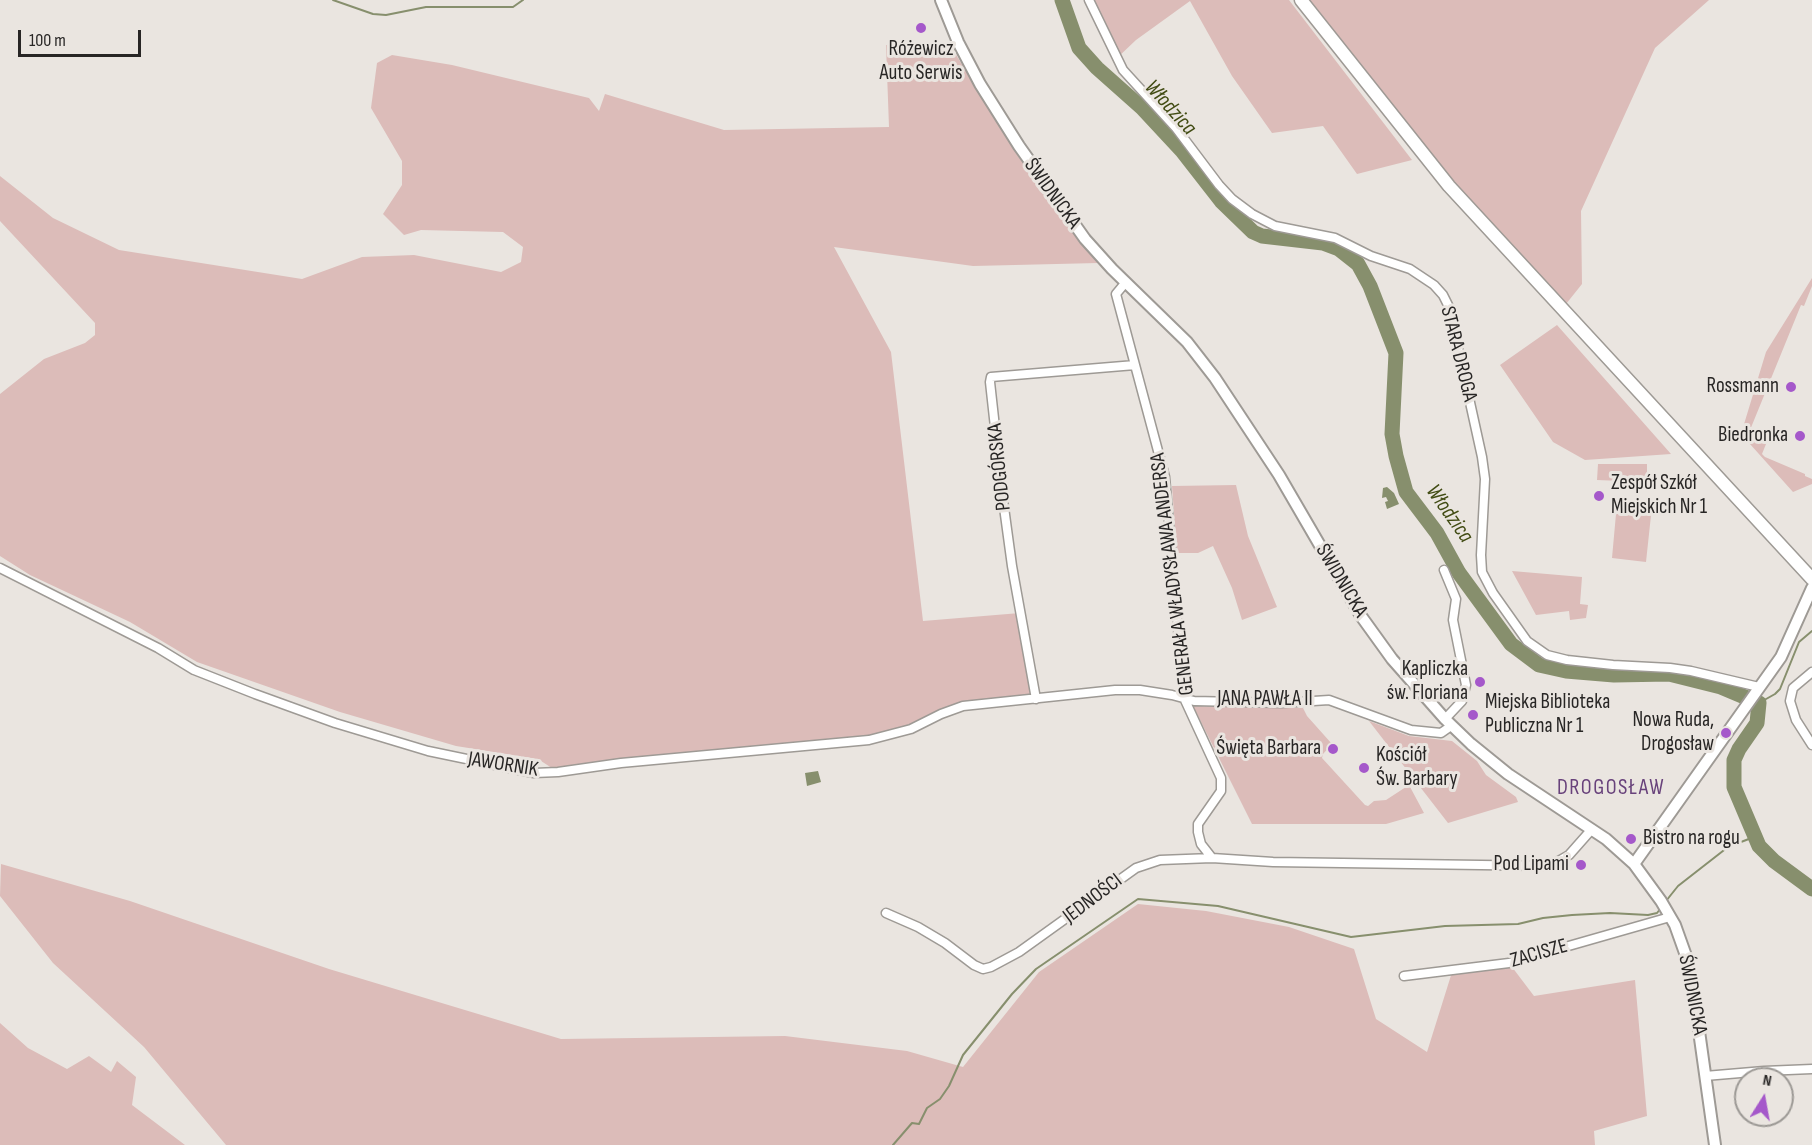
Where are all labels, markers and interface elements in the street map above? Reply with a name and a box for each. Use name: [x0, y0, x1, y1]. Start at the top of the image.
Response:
scale bar: [21, 18, 144, 56]
marker: Różewicz Auto Serwis: [914, 21, 928, 35]
text: 100 m: [29, 30, 66, 51]
place label: Różewicz Auto Serwis: [879, 37, 963, 87]
water label: Włodzica: [1138, 75, 1202, 141]
street label: ŚWIDNICKA: [1018, 154, 1086, 234]
street label: STARA DROGA: [1434, 304, 1482, 404]
place label: Rossmann: [1706, 374, 1779, 400]
marker: Rossmann: [1784, 380, 1798, 394]
street label: PODGÓRSKA: [983, 422, 1017, 512]
place label: Biedronka: [1718, 423, 1788, 449]
marker: Biedronka: [1793, 429, 1807, 443]
street label: GENERAŁA WŁADYSŁAWA ANDERSA: [1146, 451, 1200, 697]
place label: Zespół Szkół Miejskich Nr 1: [1611, 471, 1707, 521]
water label: Włodzica: [1419, 480, 1479, 548]
marker: Zespół Szkół Miejskich Nr 1: [1592, 489, 1606, 503]
street label: ŚWIDNICKA: [1309, 540, 1373, 622]
place label: Kapliczka św. Floriana: [1387, 657, 1468, 707]
marker: Kapliczka św. Floriana: [1473, 675, 1487, 689]
street label: JANA PAWŁA II: [1217, 687, 1313, 713]
place label: Miejska Biblioteka Publiczna Nr 1: [1485, 690, 1610, 740]
marker: Miejska Biblioteka Publiczna Nr 1: [1466, 708, 1480, 722]
place label: Nowa Ruda, Drogosław: [1632, 708, 1714, 758]
marker: Nowa Ruda, Drogosław: [1719, 726, 1733, 740]
place label: Święta Barbara: [1216, 736, 1321, 762]
marker: Święta Barbara: [1326, 742, 1340, 756]
place label: Kościół Św. Barbary: [1376, 743, 1458, 793]
street label: JAWORNIK: [466, 747, 540, 783]
marker: Kościół Św. Barbary: [1357, 761, 1371, 775]
district label: DROGOSŁAW: [1557, 775, 1665, 801]
place label: Bistro na rogu: [1643, 826, 1740, 852]
marker: Bistro na rogu: [1624, 832, 1638, 846]
place label: Pod Lipami: [1494, 852, 1569, 878]
marker: Pod Lipami: [1574, 858, 1588, 872]
street label: JEDNOŚCI: [1058, 869, 1128, 929]
street label: ZACISZE: [1507, 934, 1571, 974]
street label: ŚWIDNICKA: [1672, 953, 1712, 1037]
north arrow: [1734, 1067, 1794, 1127]
text: N: [1761, 1071, 1773, 1091]

